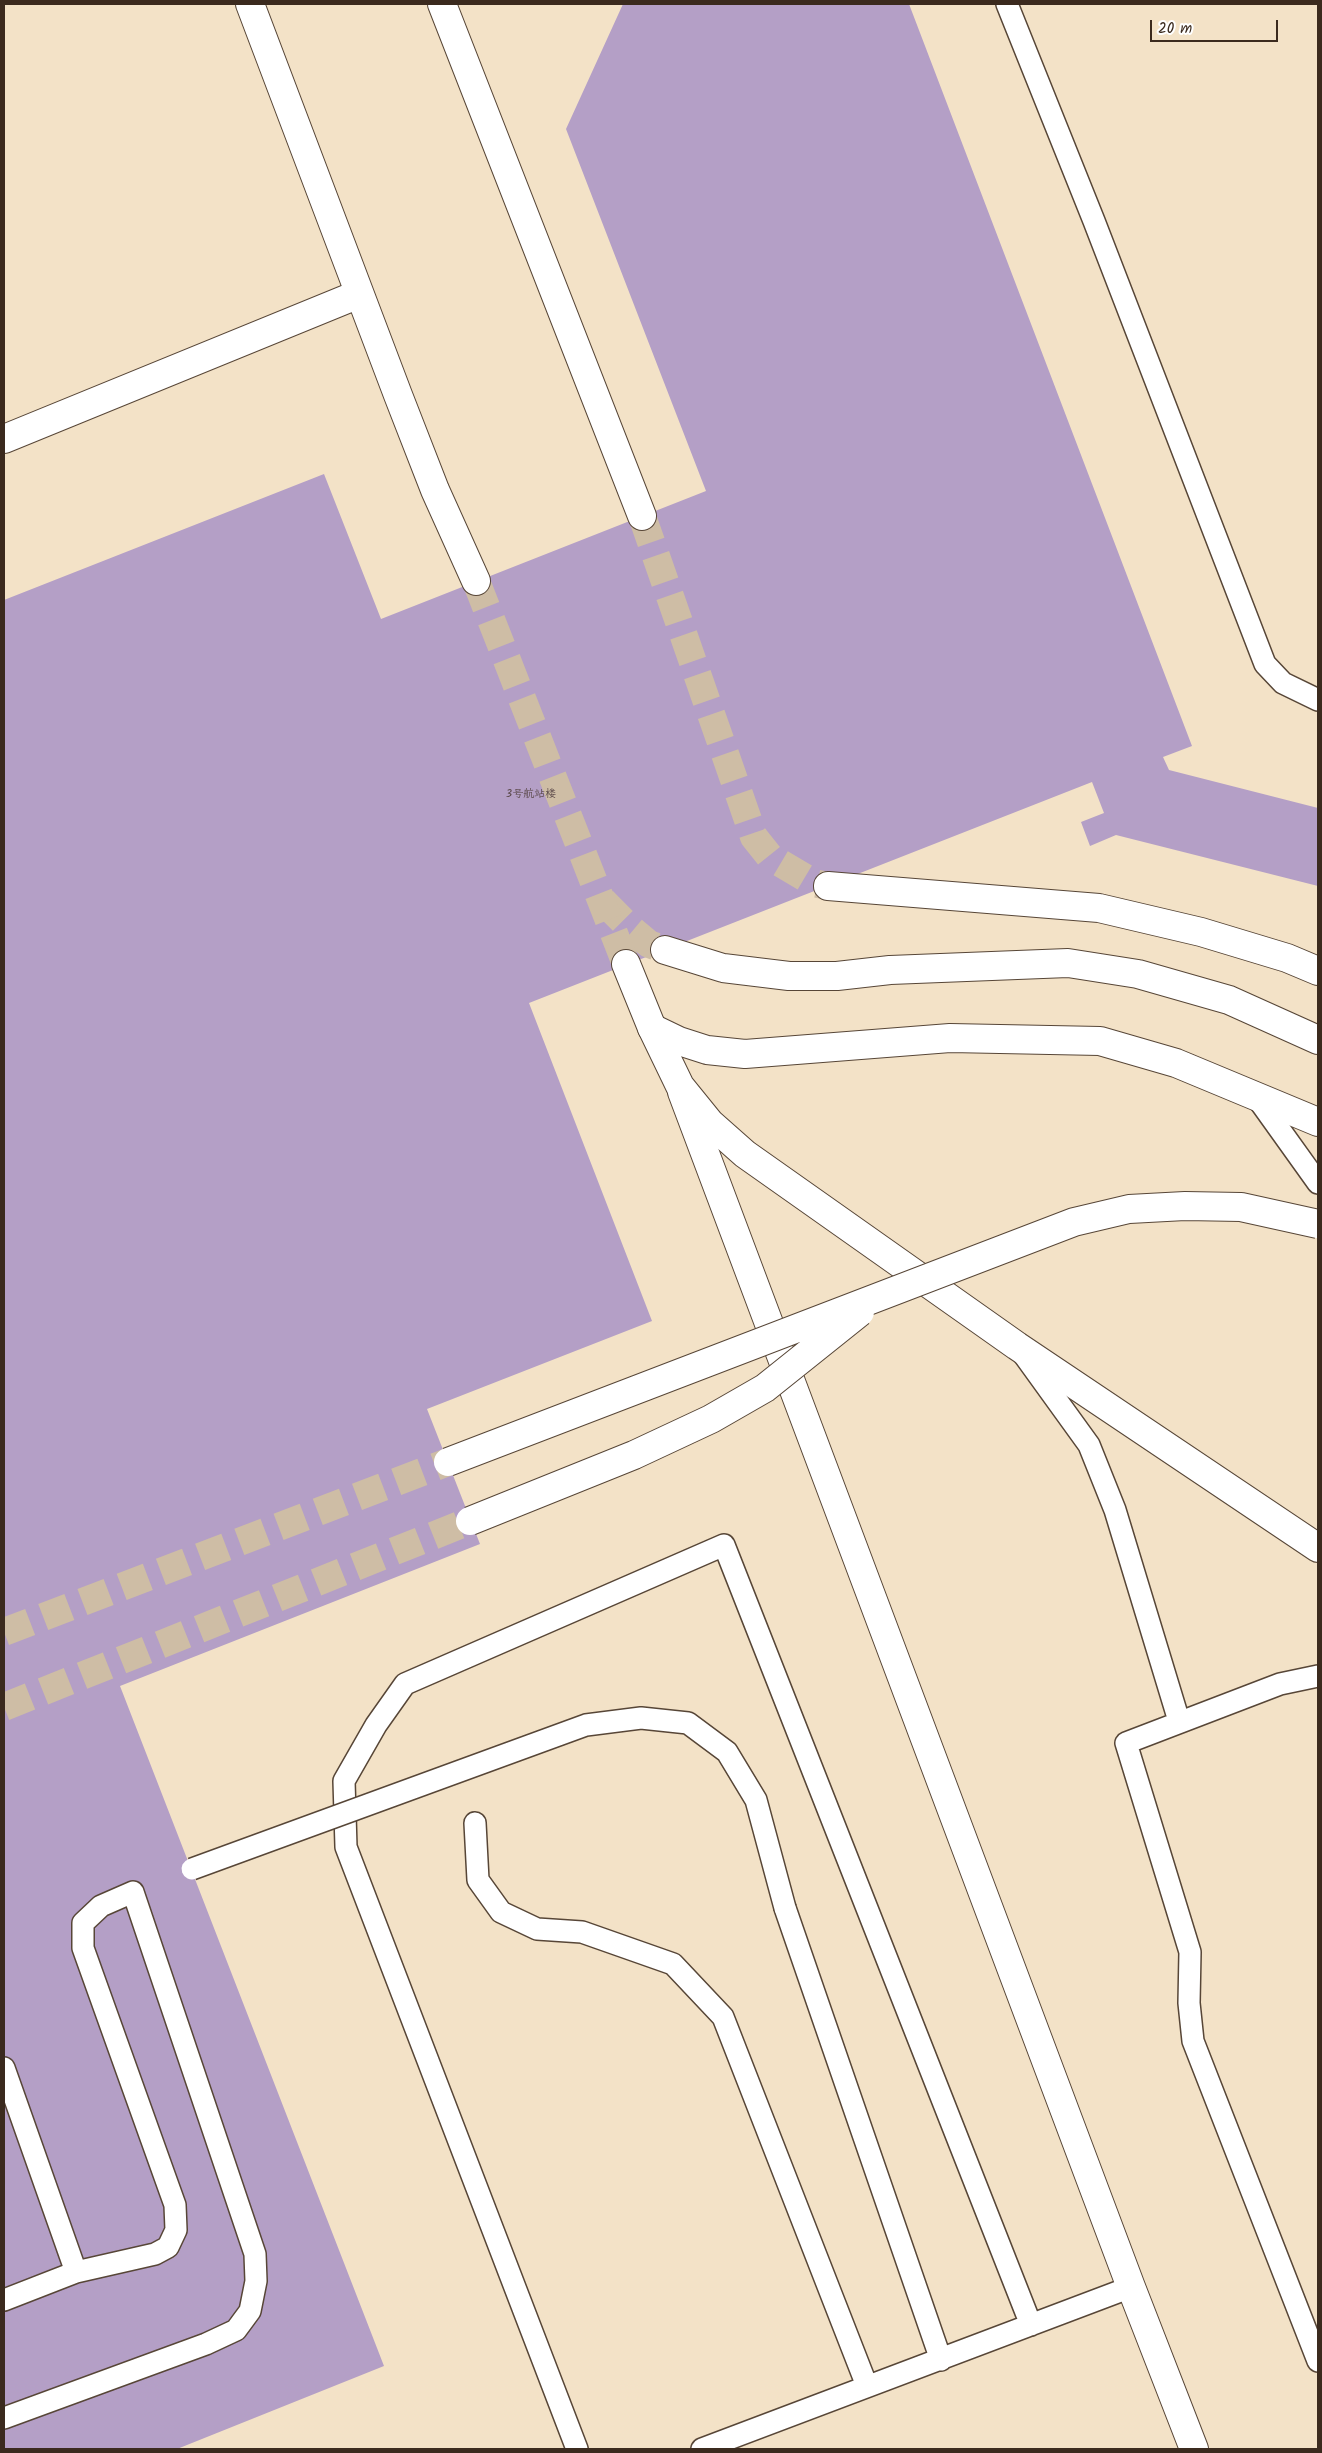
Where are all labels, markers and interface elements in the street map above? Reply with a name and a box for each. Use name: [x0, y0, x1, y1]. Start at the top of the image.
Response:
scale bar: [1152, 10, 1280, 42]
text: 20 m: [1158, 17, 1192, 41]
house number: 3号航站楼: [506, 788, 556, 802]

